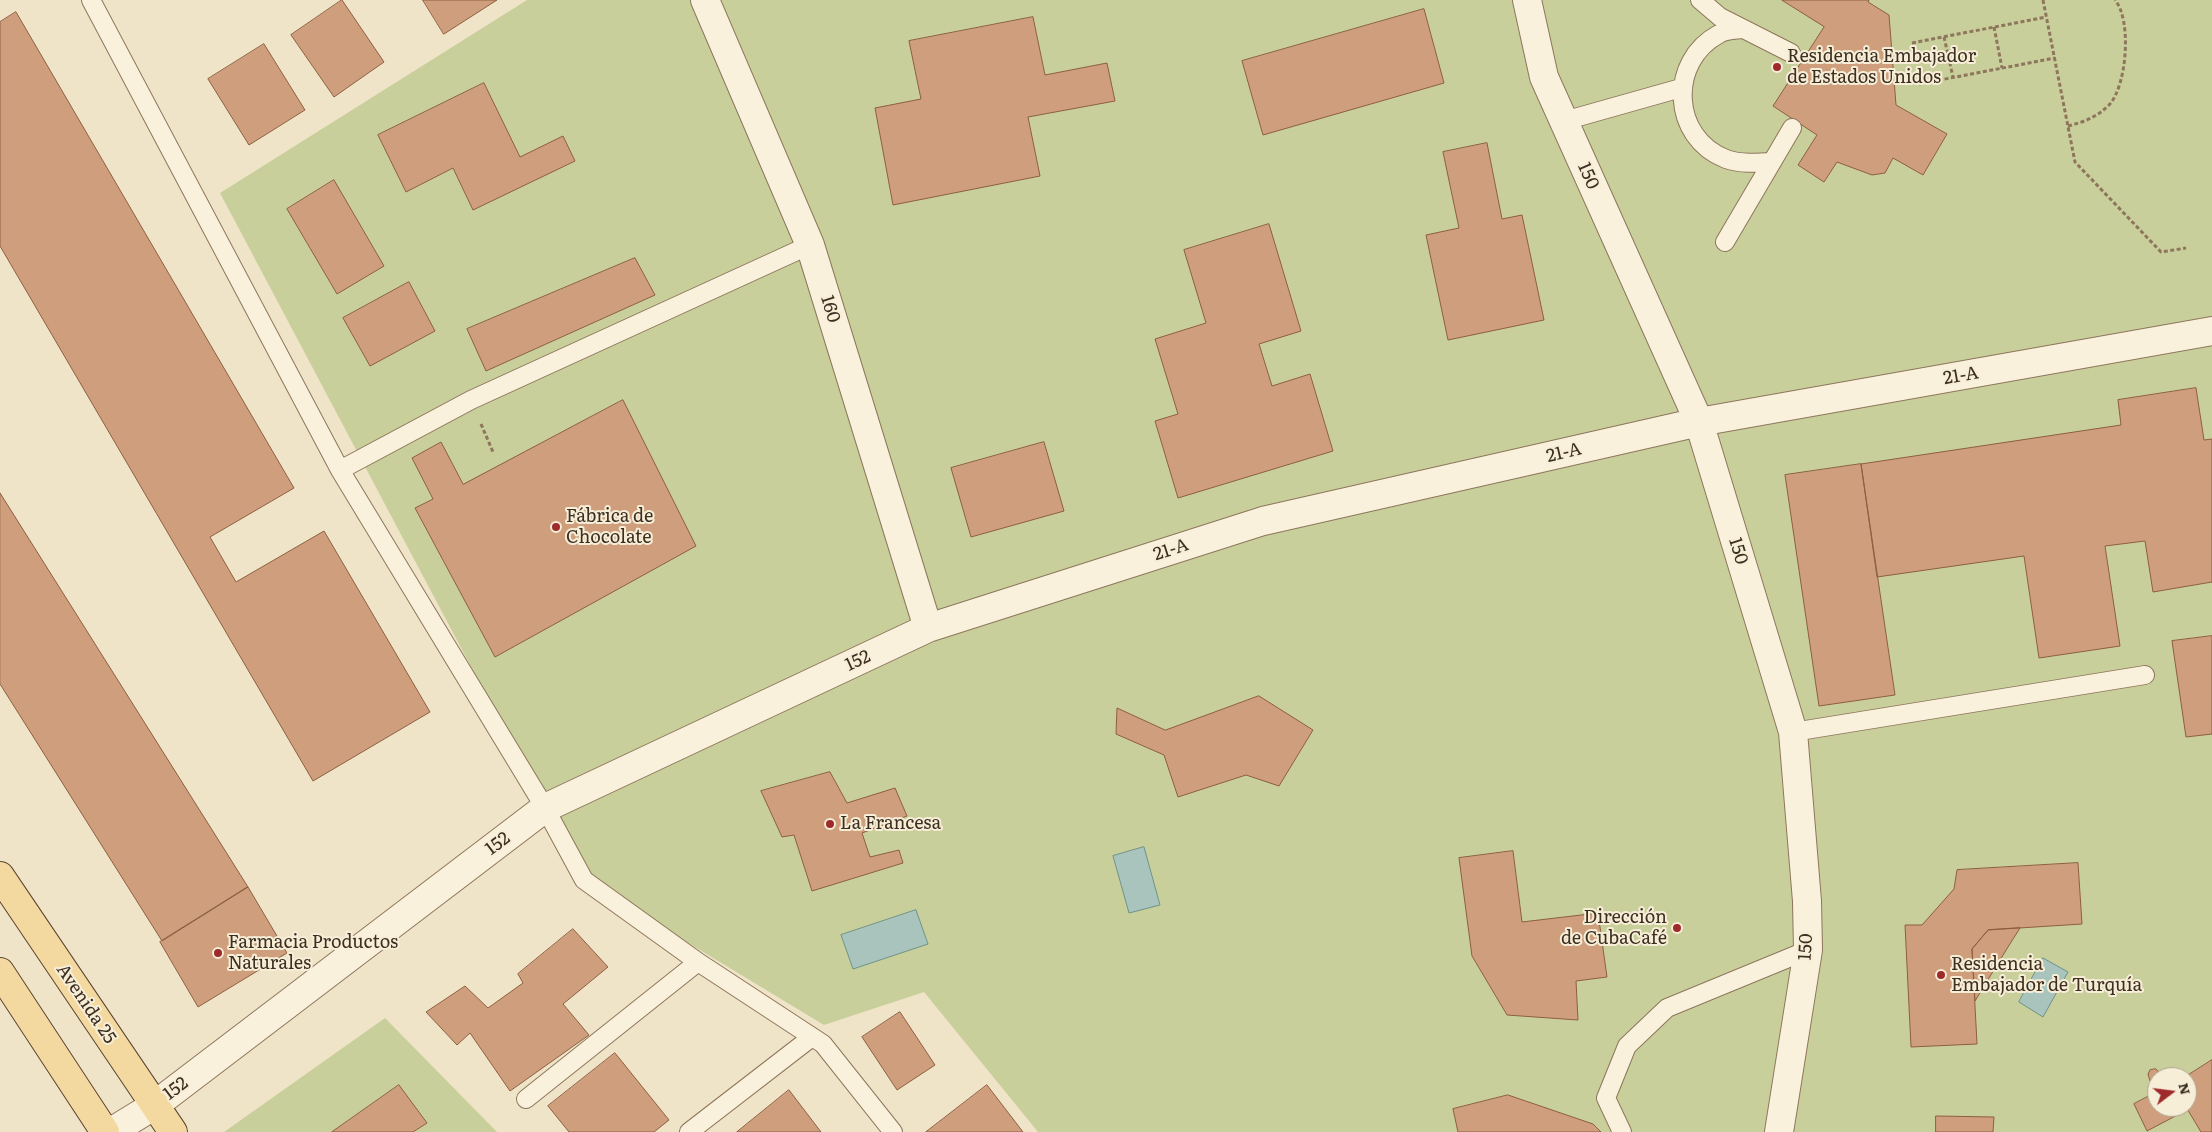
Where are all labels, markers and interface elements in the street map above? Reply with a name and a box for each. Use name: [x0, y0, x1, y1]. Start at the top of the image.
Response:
place label: Residencia Embajador de Estados Unidos: [1787, 46, 1976, 88]
marker: Residencia Embajador de Estados Unidos: [1771, 61, 1783, 73]
street label: 150: [1573, 159, 1603, 193]
street label: 160: [816, 293, 844, 325]
street label: 21-A: [1942, 362, 1980, 390]
street label: 21-A: [1544, 438, 1584, 468]
place label: Fábrica de Chocolate: [566, 506, 653, 548]
marker: Fábrica de Chocolate: [550, 521, 562, 533]
street label: 21-A: [1151, 534, 1191, 566]
street label: 150: [1724, 535, 1752, 567]
street label: 152: [842, 646, 874, 676]
place label: La Francesa: [840, 813, 941, 835]
marker: La Francesa: [824, 818, 836, 830]
street label: 152: [481, 828, 515, 860]
place label: Dirección de CubaCafé: [1561, 907, 1667, 950]
marker: Dirección de CubaCafé: [1671, 922, 1683, 934]
place label: Farmacia Productos Naturales: [228, 932, 398, 974]
street label: 150: [1795, 933, 1817, 961]
marker: Farmacia Productos Naturales: [212, 947, 224, 959]
place label: Residencia Embajador de Turquía: [1951, 954, 2142, 996]
street label: Avenida 25: [51, 960, 121, 1048]
marker: Residencia Embajador de Turquía: [1935, 969, 1947, 981]
north arrow: [2147, 1067, 2197, 1117]
street label: 152: [159, 1073, 193, 1105]
text: N: [2174, 1080, 2197, 1097]

